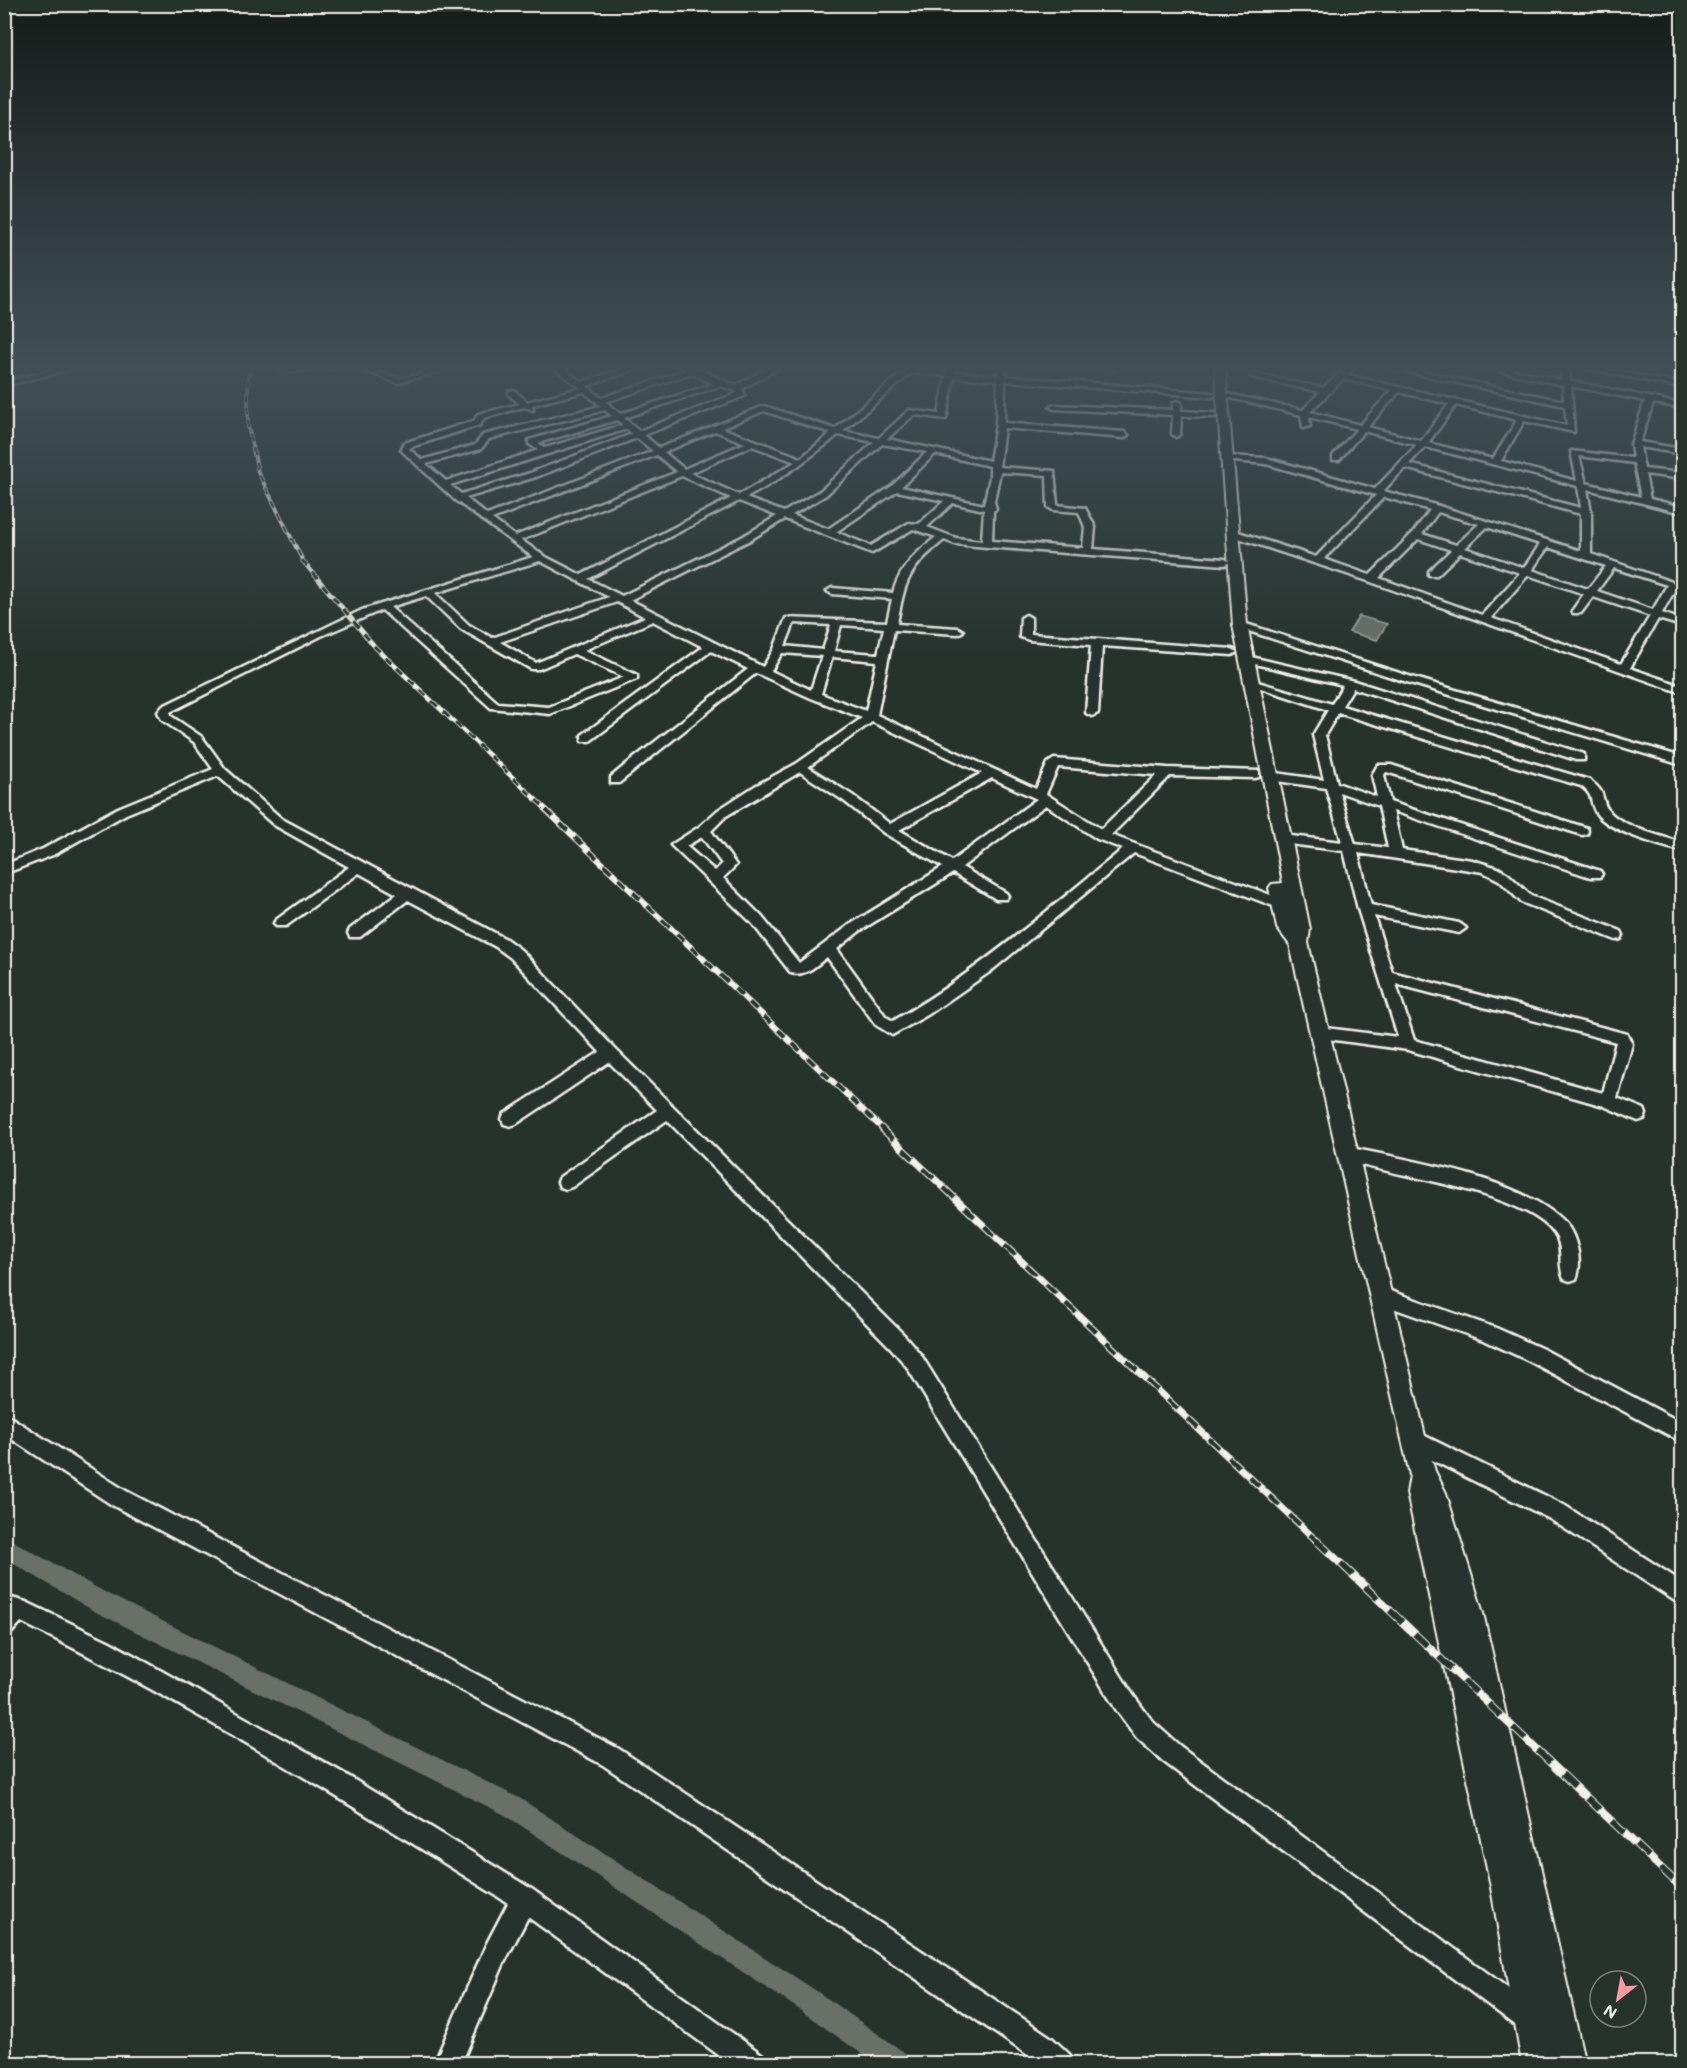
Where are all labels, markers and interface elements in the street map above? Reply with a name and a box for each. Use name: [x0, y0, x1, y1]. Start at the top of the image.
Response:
north arrow: [1588, 1969, 1648, 2029]
text: N: [1599, 2000, 1621, 2024]

